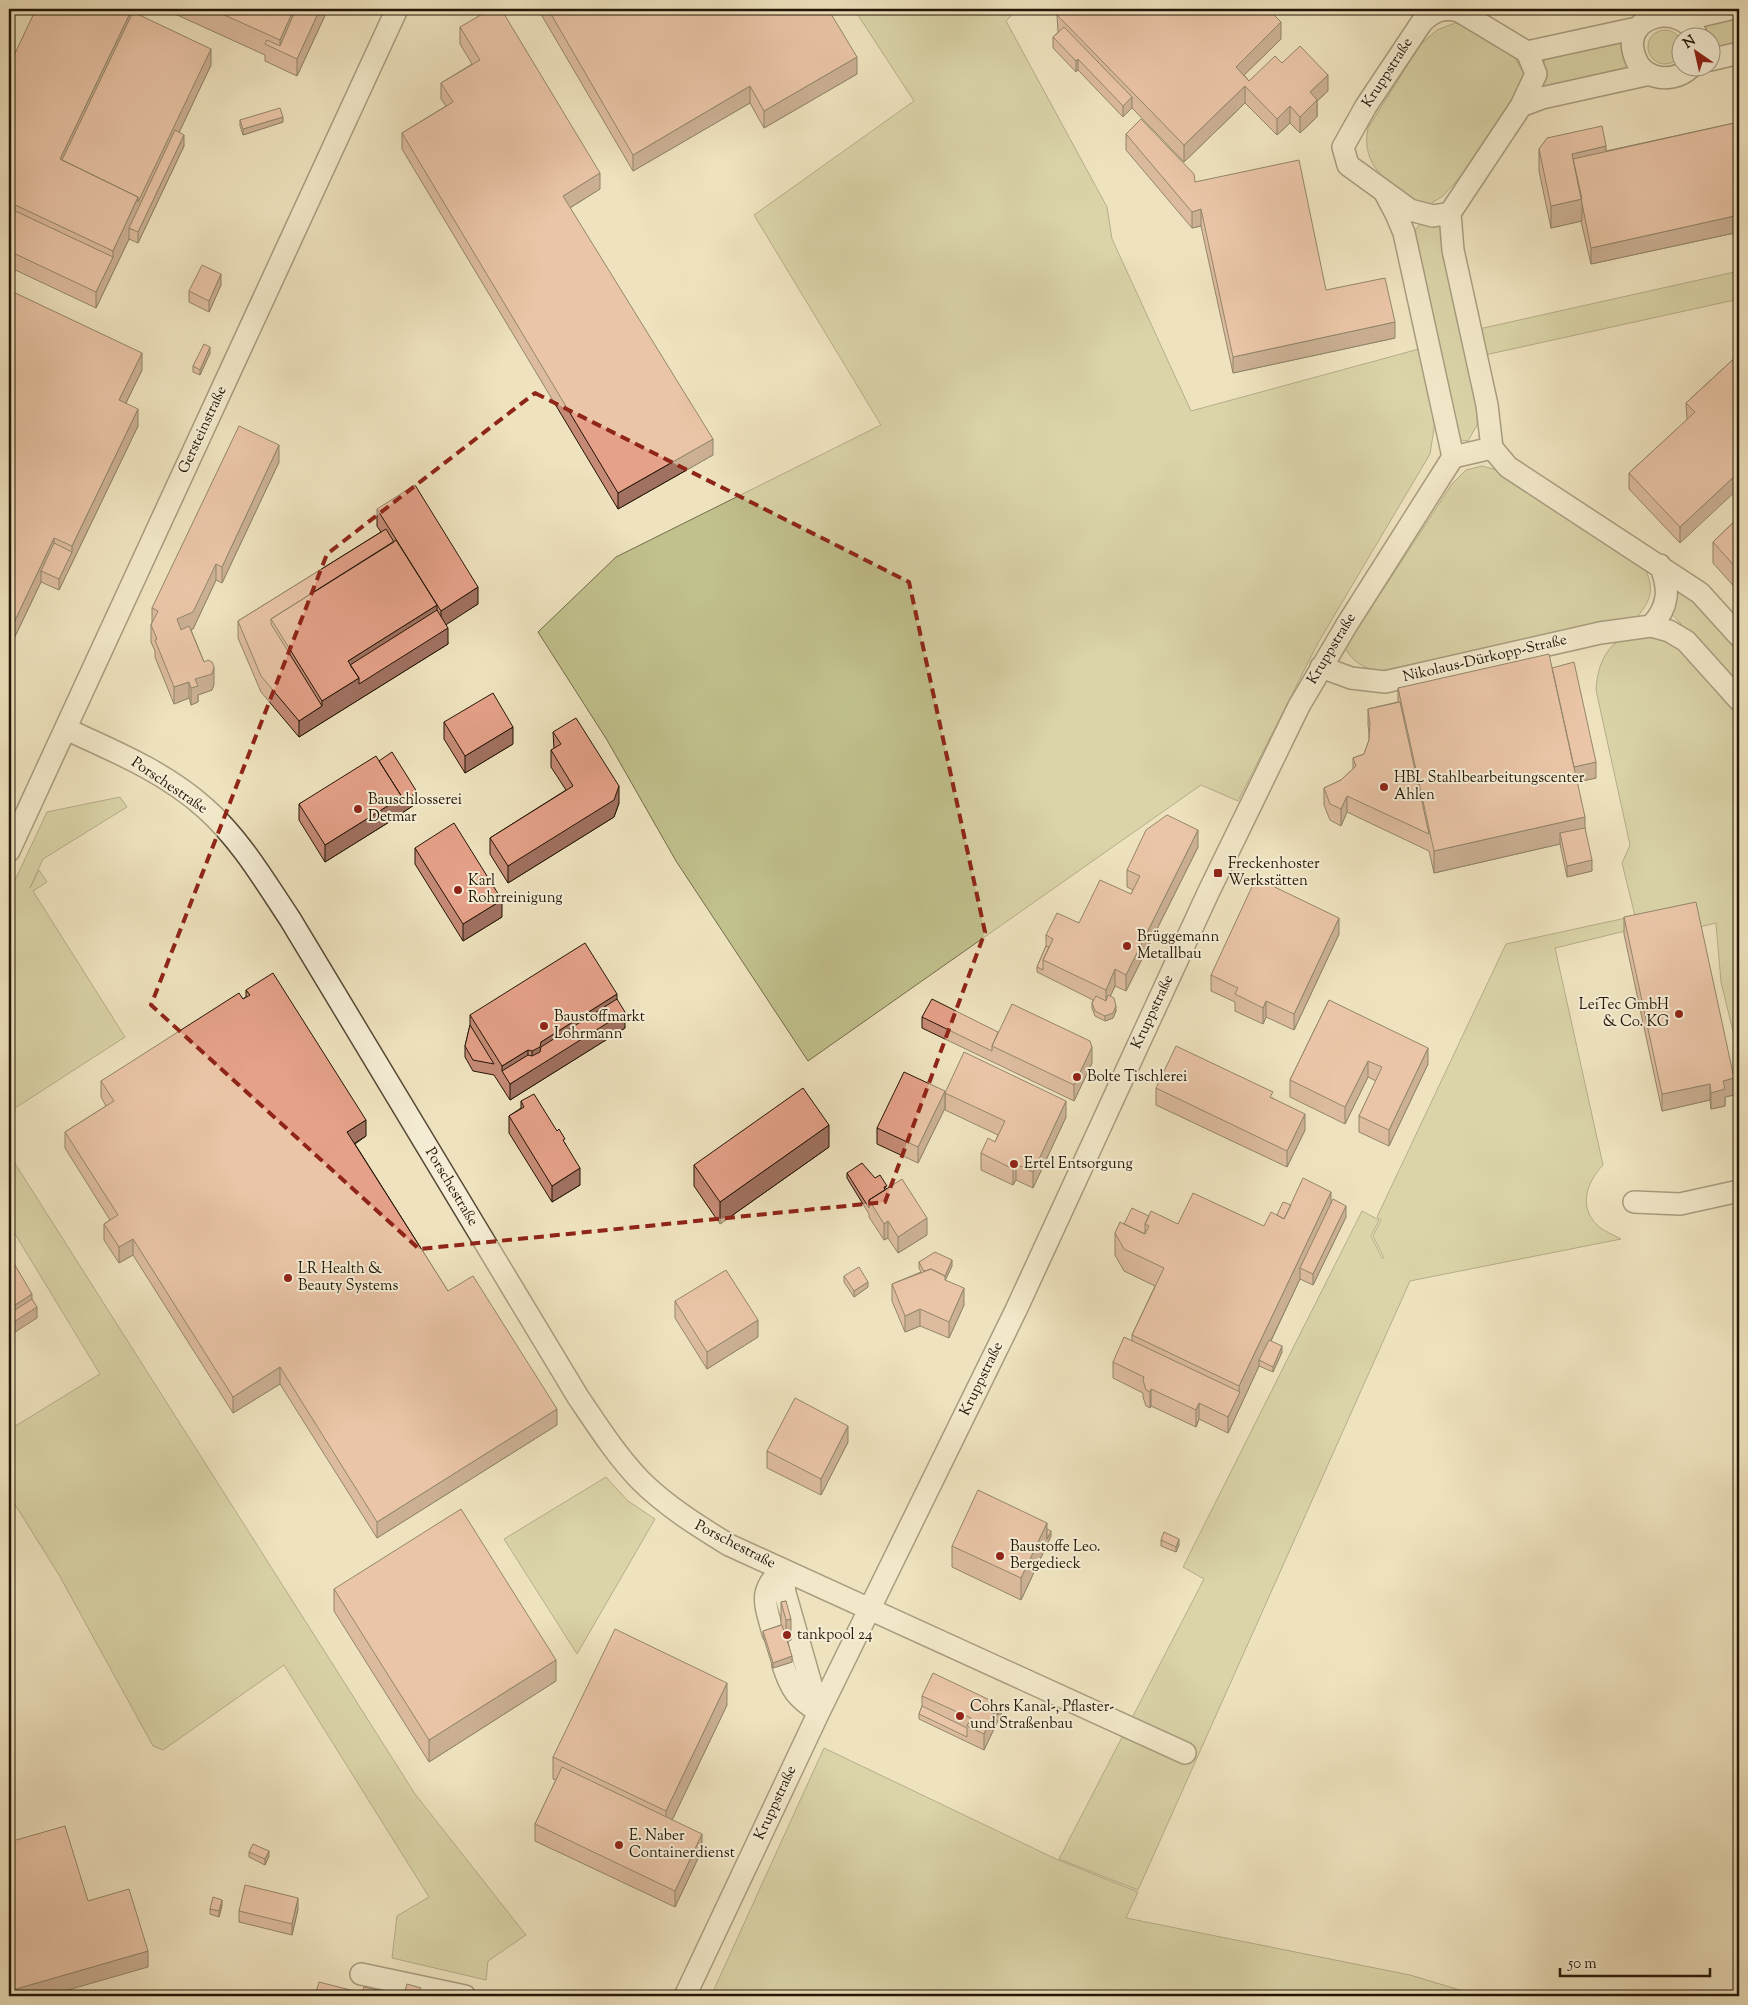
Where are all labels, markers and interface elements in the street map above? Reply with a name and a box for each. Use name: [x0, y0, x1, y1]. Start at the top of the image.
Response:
north arrow: [1670, 28, 1720, 78]
text: N: [1680, 31, 1700, 54]
street label: Kruppstraße: [1357, 34, 1419, 112]
street label: Gersteinstraße: [174, 383, 232, 477]
street label: Kruppstraße: [1302, 609, 1362, 689]
street label: Nikolaus-Dürkopp-Straße: [1401, 630, 1569, 688]
street label: Porschestraße: [127, 753, 211, 819]
place label: HBL Stahlbearbeitungscenter Ahlen: [1394, 768, 1585, 806]
marker: HBL Stahlbearbeitungscenter Ahlen: [1378, 781, 1390, 793]
place label: Bauschlosserei Detmar: [368, 790, 462, 828]
marker: Bauschlosserei Detmar: [352, 803, 364, 815]
place label: Freckenhoster Werkstätten: [1228, 854, 1320, 892]
marker: Freckenhoster Werkstätten: [1212, 867, 1224, 879]
place label: Karl Rohrreinigung: [468, 871, 563, 909]
marker: Karl Rohrreinigung: [452, 884, 464, 896]
place label: Brüggemann Metallbau: [1137, 927, 1219, 965]
marker: Brüggemann Metallbau: [1121, 940, 1133, 952]
street label: Kruppstraße: [1127, 971, 1179, 1053]
place label: LeiTec GmbH & Co. KG: [1579, 995, 1669, 1033]
place label: Baustoffmarkt Lohrmann: [554, 1007, 645, 1045]
marker: LeiTec GmbH & Co. KG: [1673, 1008, 1685, 1020]
marker: Baustoffmarkt Lohrmann: [538, 1020, 550, 1032]
place label: Bolte Tischlerei: [1087, 1067, 1187, 1088]
marker: Bolte Tischlerei: [1071, 1071, 1083, 1083]
street label: Porschestraße: [419, 1144, 483, 1230]
place label: Ertel Entsorgung: [1024, 1154, 1133, 1175]
marker: Ertel Entsorgung: [1008, 1158, 1020, 1170]
place label: LR Health & Beauty Systems: [298, 1259, 398, 1297]
marker: LR Health & Beauty Systems: [282, 1272, 294, 1284]
street label: Kruppstraße: [955, 1339, 1009, 1419]
street label: Porschestraße: [691, 1516, 779, 1574]
place label: Baustoffe Leo. Bergedieck: [1010, 1537, 1101, 1575]
marker: Baustoffe Leo. Bergedieck: [994, 1550, 1006, 1562]
place label: tankpool 24: [797, 1625, 873, 1646]
marker: tankpool 24: [781, 1629, 793, 1641]
place label: Cohrs Kanal-, Pflaster- und Straßenbau: [970, 1697, 1114, 1735]
marker: Cohrs Kanal-, Pflaster- und Straßenbau: [954, 1710, 966, 1722]
street label: Kruppstraße: [750, 1762, 802, 1844]
place label: E. Naber Containerdienst: [629, 1826, 735, 1864]
marker: E. Naber Containerdienst: [613, 1839, 625, 1851]
scale bar: [1560, 1945, 1710, 1977]
text: 50 m: [1567, 1954, 1597, 1975]

